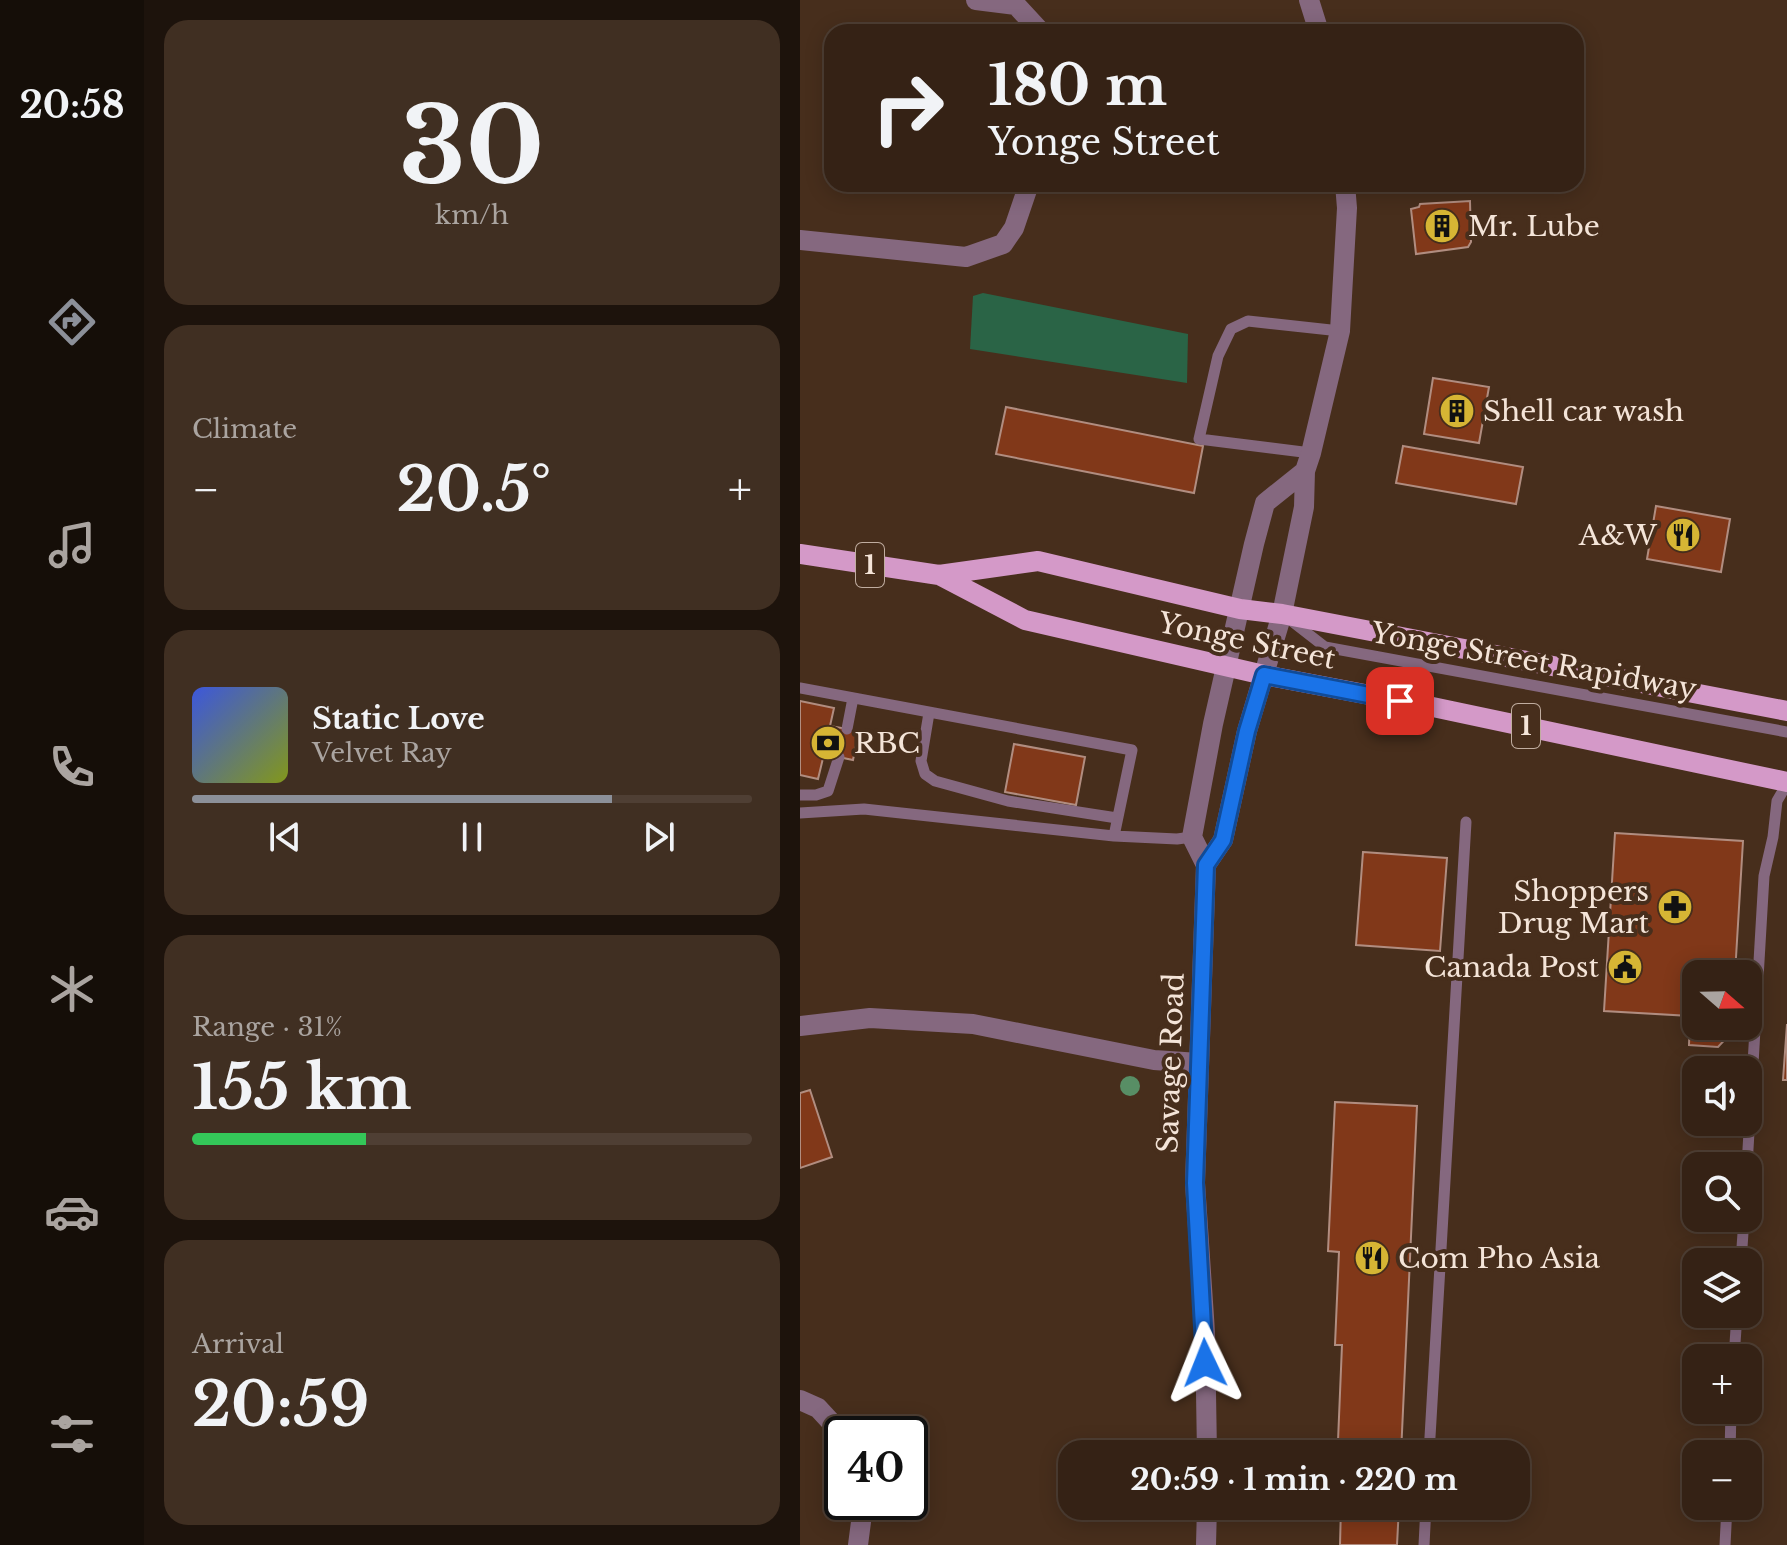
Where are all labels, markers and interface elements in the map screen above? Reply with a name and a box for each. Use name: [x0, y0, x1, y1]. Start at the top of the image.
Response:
text: 180 m: [988, 51, 1167, 120]
icon: right: [856, 56, 960, 160]
text: 30: [400, 82, 544, 211]
text: 20:58: [19, 83, 125, 128]
text: Yonge Street: [988, 120, 1220, 165]
text: km/h: [435, 199, 509, 231]
building icon: Mr. Lube: [1423, 207, 1461, 245]
place label: Mr. Lube: [1468, 209, 1600, 244]
icon: directions: [44, 294, 100, 350]
building icon: Shell car wash: [1438, 392, 1476, 430]
place label: Shell car wash: [1483, 394, 1684, 429]
text: Climate: [192, 413, 297, 445]
text: 20.5°: [397, 453, 551, 527]
text: −: [192, 462, 220, 517]
text: +: [728, 462, 752, 517]
restaurant icon: A&W: [1664, 516, 1702, 554]
icon: music: [44, 517, 100, 573]
place label: A&W: [1578, 518, 1658, 553]
road number: 1: [856, 543, 884, 587]
street label: Yonge Street: [1154, 605, 1339, 677]
street label: Yonge Street Rapidway: [1368, 615, 1699, 707]
pin: [1366, 667, 1434, 735]
icon: arrive: [1378, 679, 1422, 723]
text: Static Love: [312, 700, 485, 737]
road number: 1: [1512, 704, 1540, 748]
bank icon: RBC: [809, 724, 847, 762]
place label: RBC: [854, 726, 920, 761]
text: Velvet Ray: [312, 737, 452, 769]
icon: phone: [44, 739, 100, 795]
icon: previous: [263, 815, 307, 859]
icon: pause: [450, 815, 494, 859]
icon: next: [637, 815, 681, 859]
place label: Shoppers Drug Mart: [1498, 874, 1649, 941]
pharmacy icon: Shoppers Drug Mart: [1656, 888, 1694, 926]
public building icon: Canada Post: [1606, 948, 1644, 986]
place label: Canada Post: [1424, 950, 1599, 985]
north arrow: [1682, 960, 1762, 1040]
map controls: [1682, 960, 1762, 1520]
icon: climate: [44, 961, 100, 1017]
street label: Savage Road: [1150, 972, 1192, 1154]
text: Range · 31%: [192, 1011, 343, 1043]
text: 155 km: [192, 1051, 412, 1125]
button: sound: [1682, 1056, 1762, 1136]
button: search: [1682, 1152, 1762, 1232]
icon: car: [44, 1184, 100, 1240]
restaurant icon: Com Pho Asia: [1353, 1239, 1391, 1277]
place label: Com Pho Asia: [1398, 1241, 1600, 1276]
button: layers: [1682, 1248, 1762, 1328]
position arrow: [1163, 1321, 1247, 1405]
text: Arrival: [192, 1328, 284, 1360]
button: +: [1682, 1344, 1762, 1424]
text: 20:59: [192, 1368, 370, 1442]
icon: filters: [44, 1406, 100, 1462]
speed limit sign: 40: [824, 1416, 928, 1520]
button: −: [1682, 1440, 1762, 1520]
text: 20:59 · 1 min · 220 m: [1130, 1461, 1458, 1498]

